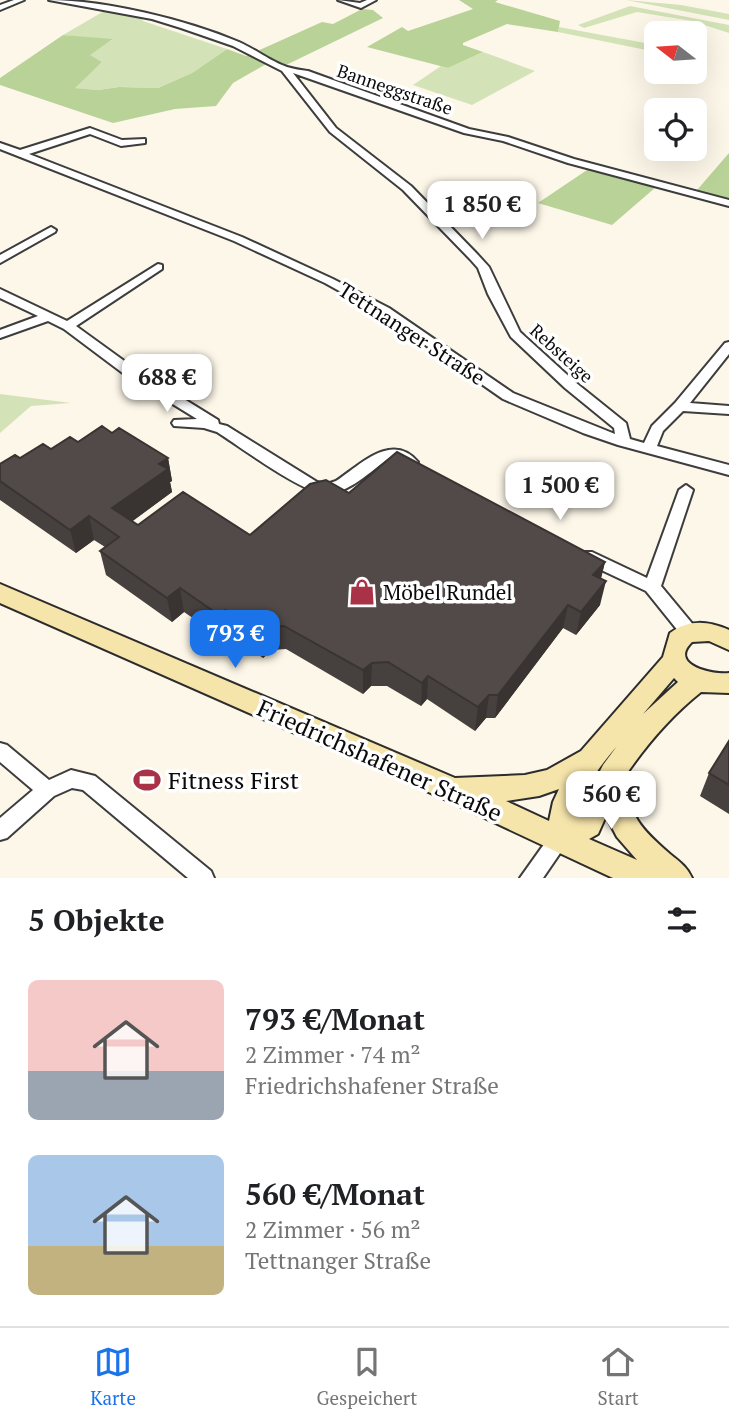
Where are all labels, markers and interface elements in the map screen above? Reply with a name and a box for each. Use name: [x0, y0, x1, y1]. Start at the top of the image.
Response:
north arrow: [644, 21, 707, 84]
map controls: [644, 21, 707, 161]
street label: Banneggstraße: [334, 58, 456, 120]
button: locate: [644, 98, 707, 161]
pin: 1 850 €: [417, 182, 547, 241]
text: 1 850 €: [443, 188, 521, 219]
street label: Tettnanger Straße: [333, 275, 491, 391]
street label: Rebsteige: [525, 318, 599, 388]
pin: 688 €: [118, 354, 216, 414]
text: 688 €: [138, 361, 196, 392]
pin: 1 500 €: [495, 462, 625, 522]
text: 1 500 €: [521, 469, 599, 500]
shop icon: Möbel Rundel: [347, 577, 377, 607]
place label: Möbel Rundel: [383, 578, 513, 606]
pin: 793 €: [186, 610, 284, 670]
text: 793 €: [206, 617, 264, 648]
street label: Friedrichshafener Straße: [252, 692, 508, 828]
place label: Fitness First: [168, 764, 299, 796]
sports icon: Fitness First: [132, 765, 162, 795]
pin: 560 €: [562, 772, 660, 831]
text: 560 €: [582, 778, 640, 809]
text: 5 Objekte: [28, 900, 165, 940]
icon: filters: [663, 901, 701, 939]
text: 793 €/Monat: [245, 999, 425, 1039]
icon: home: [84, 1008, 168, 1092]
text: 2 Zimmer · 74 m²: [245, 1039, 420, 1070]
text: Friedrichshafener Straße: [245, 1070, 499, 1101]
text: 560 €/Monat: [245, 1174, 425, 1214]
icon: home: [84, 1183, 168, 1267]
text: 2 Zimmer · 56 m²: [245, 1214, 420, 1245]
text: Tettnanger Straße: [245, 1245, 431, 1276]
tab: Karte: [90, 1343, 136, 1410]
tab: Gespeichert: [316, 1343, 417, 1410]
tab: Start: [598, 1343, 639, 1410]

